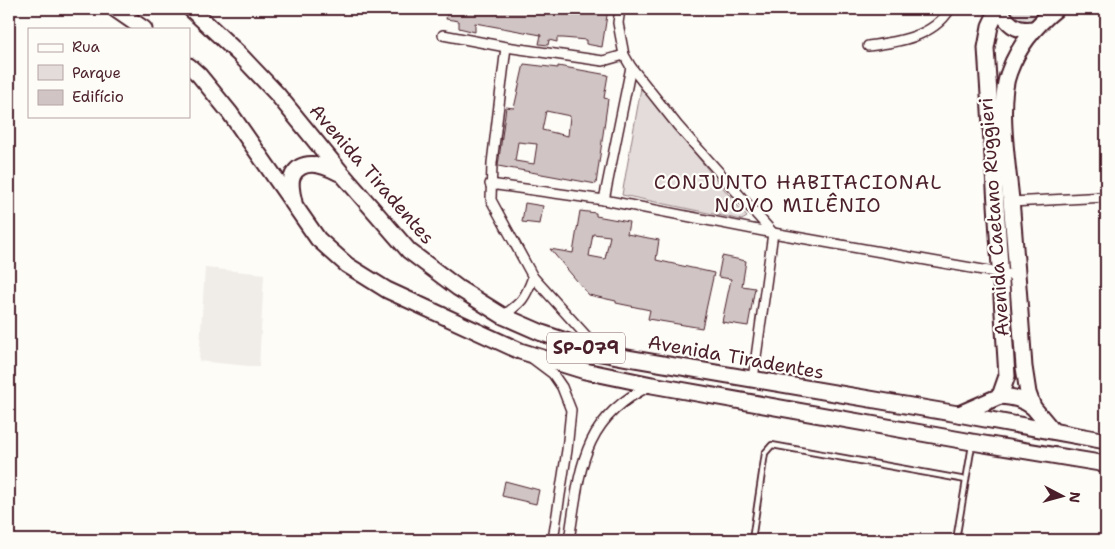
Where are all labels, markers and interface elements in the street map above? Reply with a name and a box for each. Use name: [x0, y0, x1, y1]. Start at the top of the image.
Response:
legend: [28, 28, 190, 118]
text: Rua: [72, 37, 101, 57]
text: Parque: [72, 63, 121, 83]
text: Edifício: [72, 87, 124, 107]
street label: Avenida Caetano Ruggieri: [973, 97, 1015, 337]
street label: Avenida Tiradentes: [304, 99, 440, 249]
district label: CONJUNTO HABITACIONAL NOVO MILÊNIO: [654, 169, 942, 218]
street label: Avenida Tiradentes: [646, 329, 826, 385]
road number: SP-079: [547, 332, 625, 363]
north arrow: [1038, 472, 1088, 522]
text: N: [1065, 491, 1084, 504]

